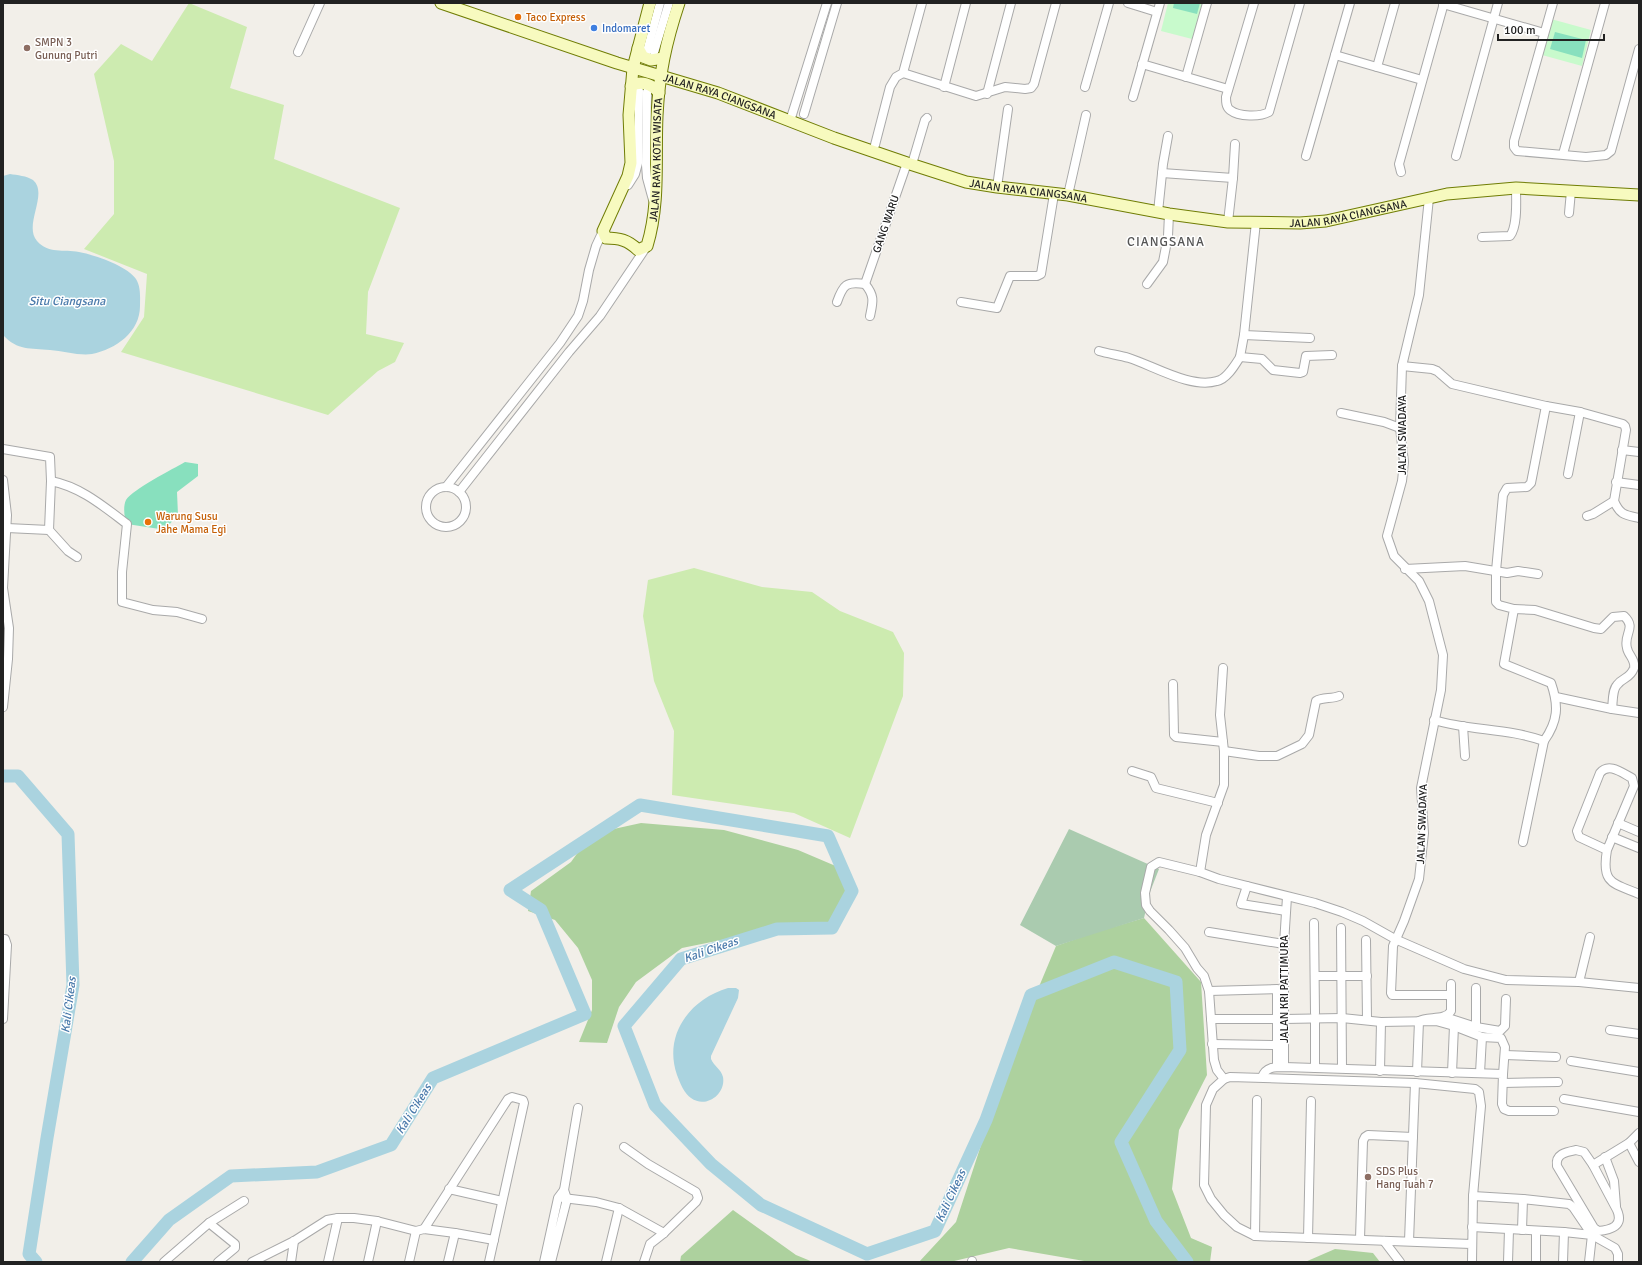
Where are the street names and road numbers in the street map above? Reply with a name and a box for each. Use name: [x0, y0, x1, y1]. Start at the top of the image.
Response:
street label: JALAN RAYA CIANGSANA: [662, 71, 779, 122]
street label: JALAN RAYA KOTA WISATA: [646, 97, 665, 223]
street label: JALAN RAYA CIANGSANA: [969, 176, 1089, 205]
street label: GANG WARU: [870, 193, 902, 255]
street label: JALAN RAYA CIANGSANA: [1289, 197, 1408, 230]
street label: JALAN SWADAYA: [1396, 395, 1409, 475]
street label: JALAN SWADAYA: [1414, 783, 1430, 864]
street label: JALAN KRI PATTIMURA: [1278, 935, 1291, 1043]

